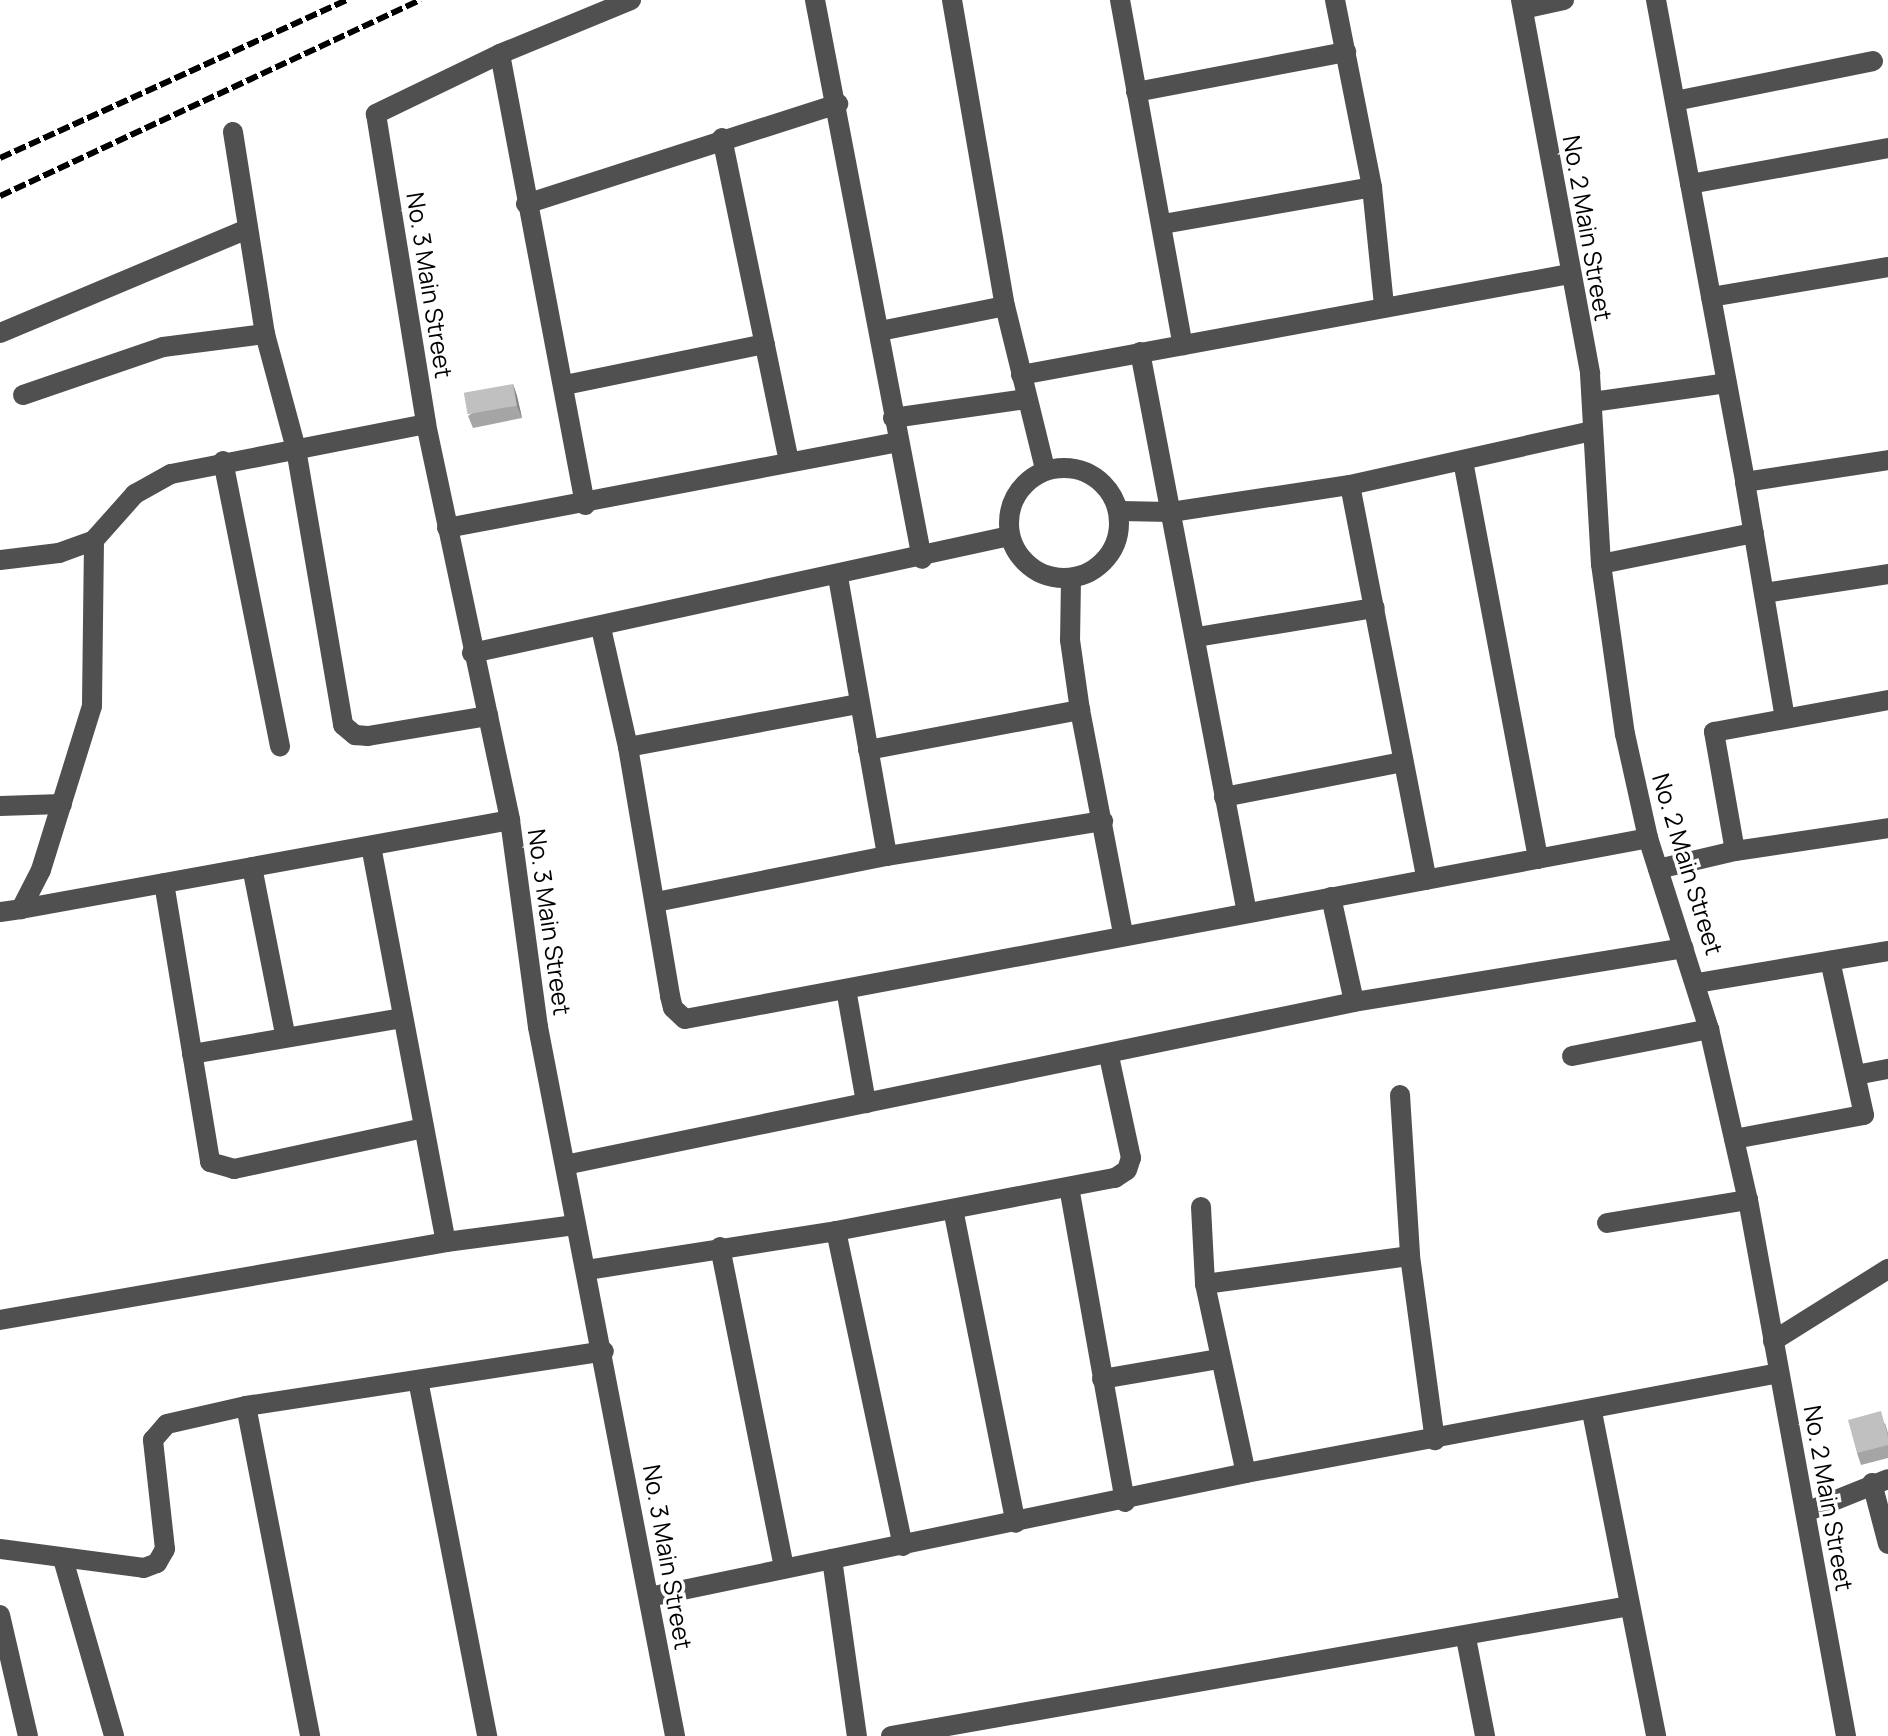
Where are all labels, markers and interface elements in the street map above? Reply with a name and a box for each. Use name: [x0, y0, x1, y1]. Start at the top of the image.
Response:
street label: No. 2 Main Street: [1557, 133, 1619, 323]
street label: No. 3 Main Street: [401, 190, 459, 380]
street label: No. 2 Main Street: [1647, 770, 1729, 958]
street label: No. 3 Main Street: [523, 827, 577, 1017]
street label: No. 2 Main Street: [1798, 1403, 1860, 1593]
street label: No. 3 Main Street: [638, 1462, 698, 1652]

